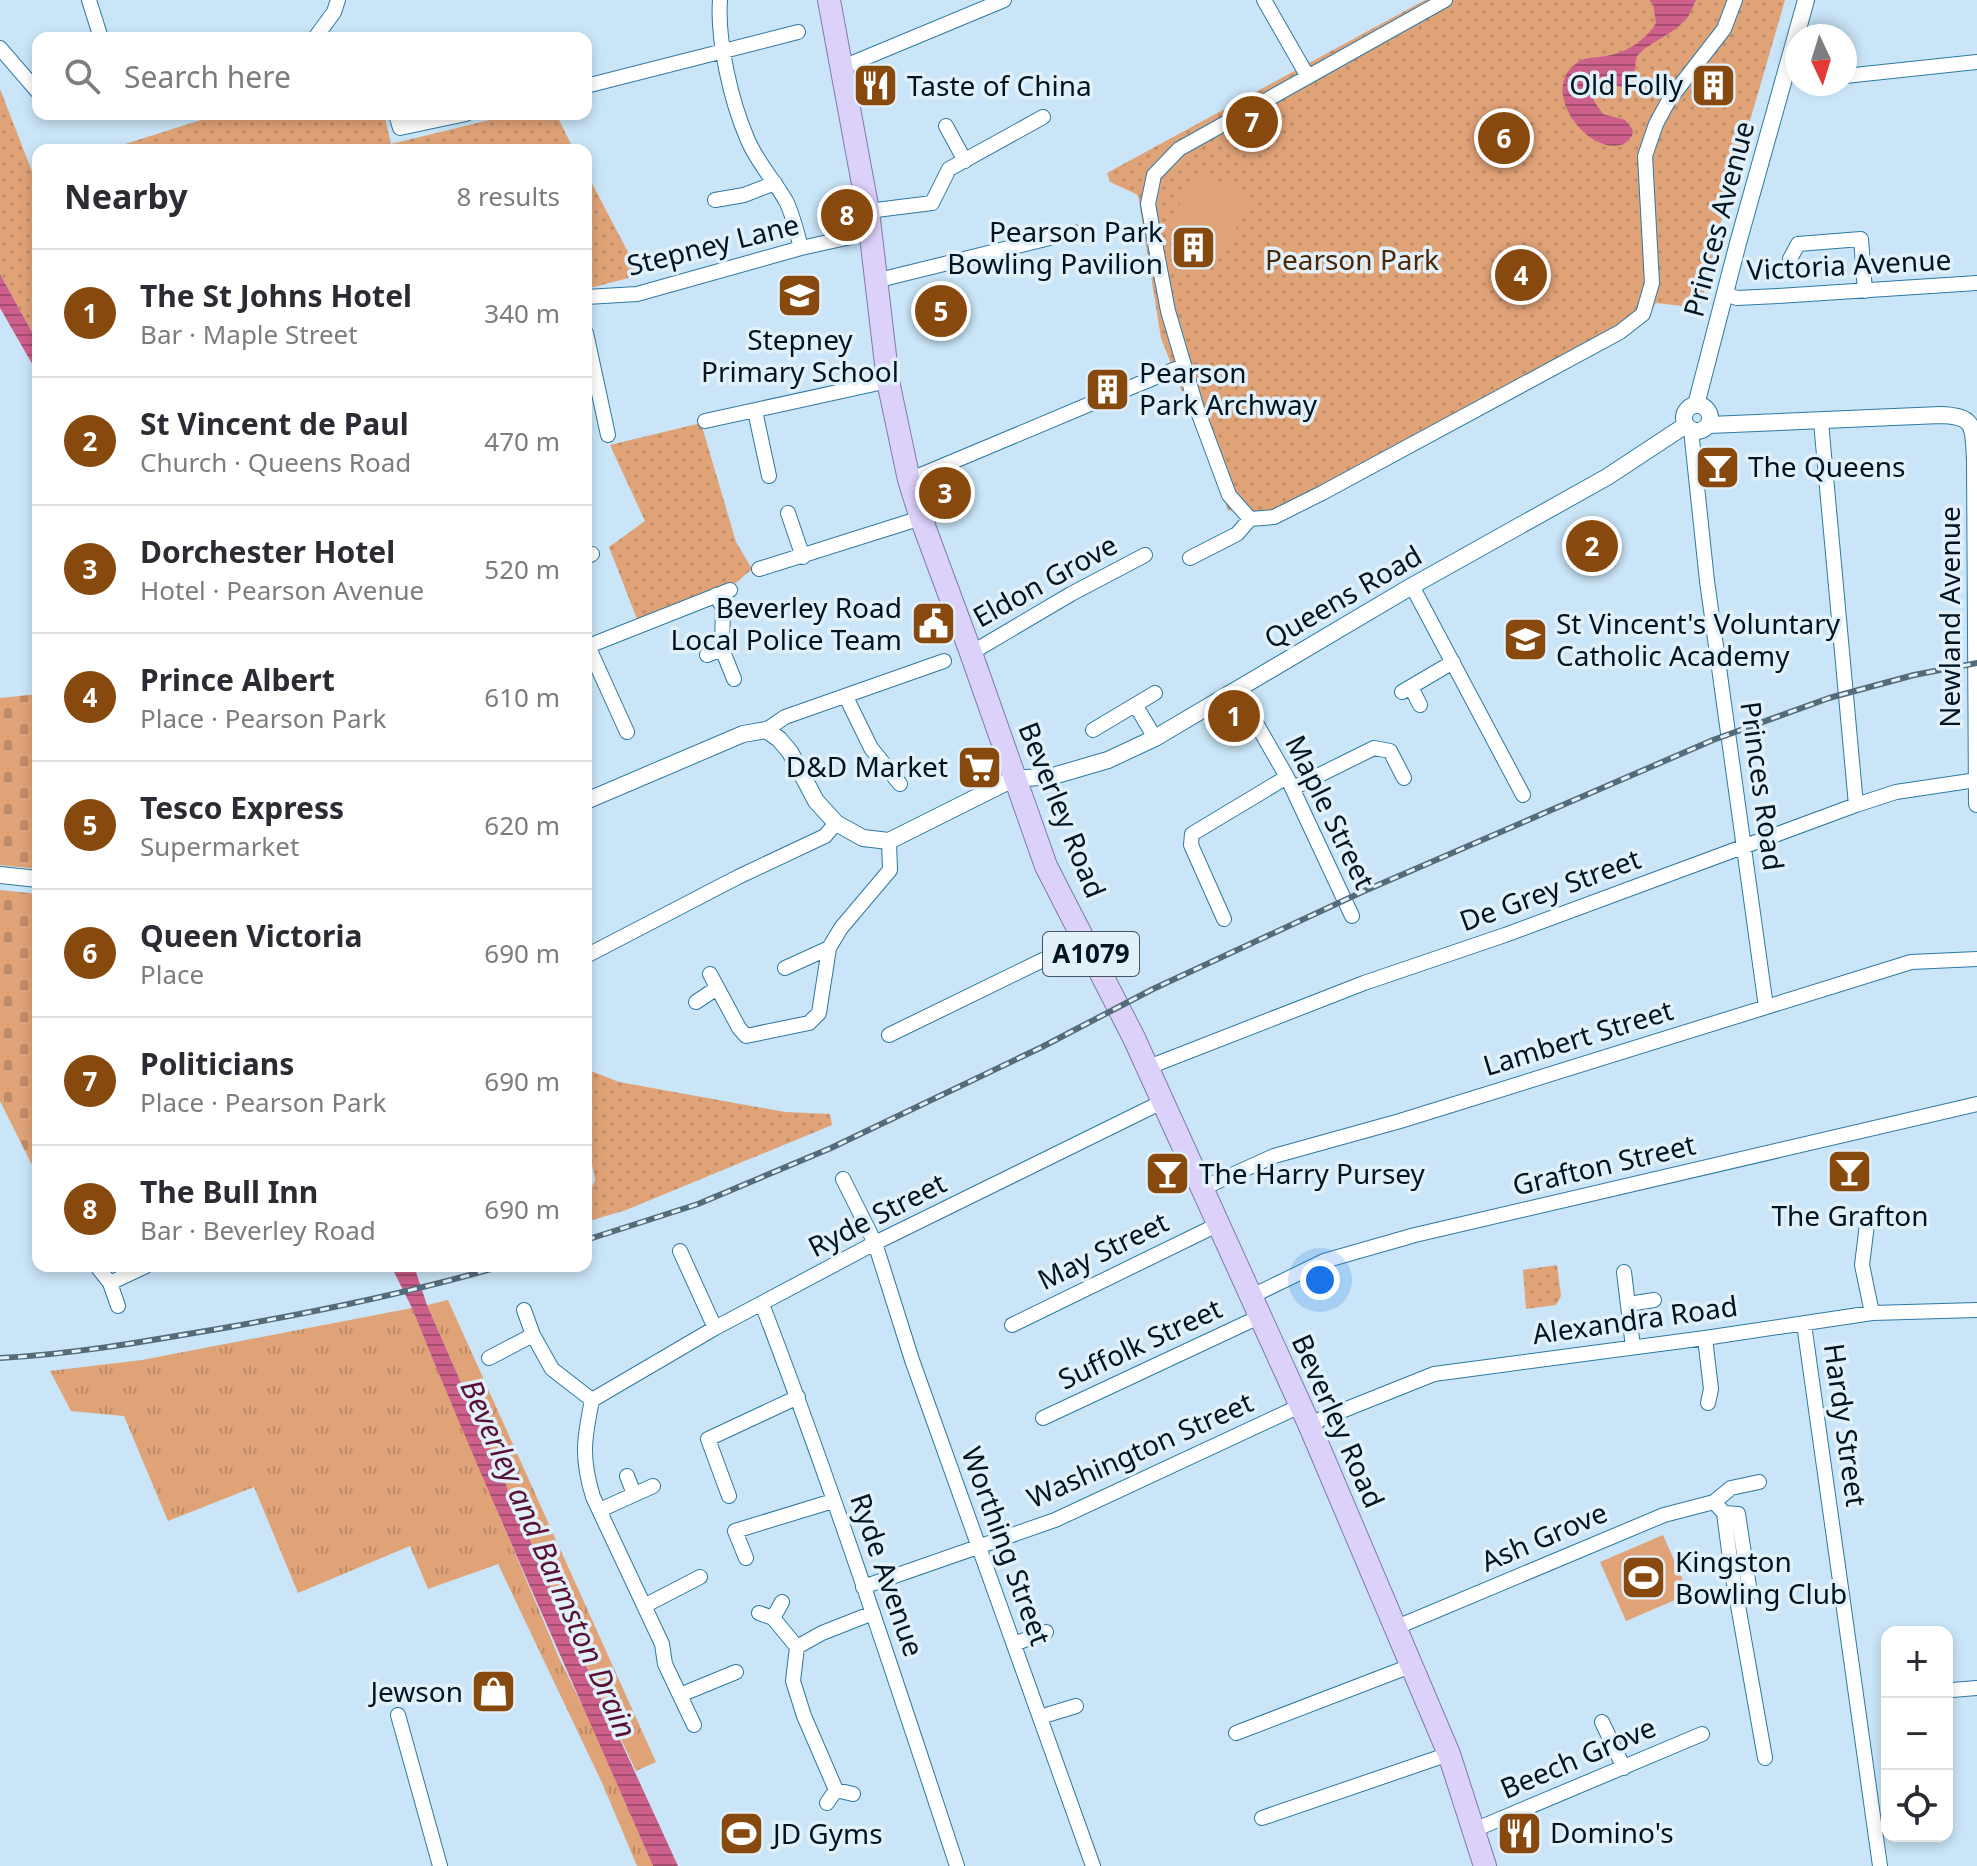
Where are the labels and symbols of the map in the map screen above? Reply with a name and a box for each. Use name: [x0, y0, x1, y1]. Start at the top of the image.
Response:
north arrow: [1785, 24, 1857, 96]
building icon: Old Folly: [1690, 61, 1738, 109]
restaurant icon: Taste of China: [852, 62, 900, 110]
place label: Old Folly: [1569, 65, 1684, 103]
place label: Taste of China: [907, 66, 1092, 104]
pin: 7: [1226, 92, 1278, 152]
pin: 6: [1478, 108, 1530, 168]
street label: Princes Avenue: [1674, 117, 1762, 321]
pin: 8: [821, 185, 873, 245]
street label: Stepney Lane: [623, 204, 803, 284]
place label: Pearson Park Bowling Pavilion: [947, 212, 1163, 282]
building icon: Pearson Park Bowling Pavilion: [1170, 224, 1218, 272]
park label: Pearson Park: [1265, 240, 1439, 278]
street label: Victoria Avenue: [1746, 240, 1952, 288]
pin: 4: [1495, 245, 1547, 305]
school or university icon: Stepney Primary School: [776, 271, 824, 319]
pin: 5: [915, 281, 967, 341]
place label: Stepney Primary School: [701, 320, 899, 390]
place label: Pearson Park Archway: [1139, 353, 1318, 423]
building icon: Pearson Park Archway: [1084, 365, 1132, 413]
bar icon: The Queens: [1693, 443, 1741, 491]
place label: The Queens: [1748, 447, 1905, 485]
pin: 3: [919, 463, 971, 523]
street label: Newland Avenue: [1930, 506, 1968, 728]
pin: 2: [1566, 516, 1618, 576]
street label: Eldon Grove: [966, 525, 1123, 635]
street label: Queens Road: [1257, 536, 1428, 657]
place label: Beverley Road Local Police Team: [671, 588, 902, 658]
public building icon: Beverley Road Local Police Team: [909, 600, 957, 648]
place label: St Vincent's Voluntary Catholic Academy: [1556, 604, 1841, 674]
school or university icon: St Vincent's Voluntary Catholic Academy: [1501, 616, 1549, 664]
pin: 1: [1208, 686, 1260, 746]
street label: Princes Road: [1732, 699, 1794, 873]
street label: Beverley Road: [1010, 716, 1115, 903]
street label: Maple Street: [1277, 728, 1385, 895]
supermarket icon: D&D Market: [955, 743, 1003, 791]
place label: D&D Market: [786, 747, 948, 785]
street label: De Grey Street: [1454, 839, 1645, 939]
road number: A1079: [1043, 932, 1139, 976]
street label: Lambert Street: [1478, 990, 1677, 1084]
street label: Grafton Street: [1509, 1125, 1699, 1204]
bar icon: The Grafton: [1826, 1148, 1874, 1196]
bar icon: The Harry Pursey: [1144, 1150, 1192, 1198]
place label: The Harry Pursey: [1199, 1154, 1426, 1192]
street label: Ryde Street: [801, 1163, 952, 1265]
place label: The Grafton: [1771, 1196, 1929, 1234]
street label: May Street: [1031, 1202, 1174, 1298]
your location: [1300, 1260, 1340, 1300]
street label: Alexandra Road: [1530, 1286, 1740, 1352]
street label: Suffolk Street: [1052, 1289, 1228, 1398]
street label: Beverley Road: [1284, 1328, 1394, 1513]
street label: Hardy Street: [1816, 1341, 1876, 1509]
water label: Beverley and Barmston Drain: [452, 1373, 647, 1744]
street label: Washington Street: [1021, 1382, 1259, 1516]
street label: Worthing Street: [953, 1441, 1060, 1650]
street label: Ryde Avenue: [842, 1488, 934, 1661]
street label: Ash Grove: [1475, 1492, 1613, 1580]
place label: Kingston Bowling Club: [1675, 1542, 1847, 1612]
sports icon: Kingston Bowling Club: [1620, 1554, 1668, 1602]
shop icon: Jewson: [470, 1668, 518, 1716]
place label: Jewson: [367, 1672, 463, 1710]
street label: Beech Grove: [1494, 1707, 1661, 1807]
restaurant icon: Domino's: [1495, 1809, 1543, 1857]
sports icon: JD Gyms: [718, 1810, 766, 1858]
place label: Domino's: [1550, 1813, 1674, 1851]
place label: JD Gyms: [770, 1814, 883, 1852]

